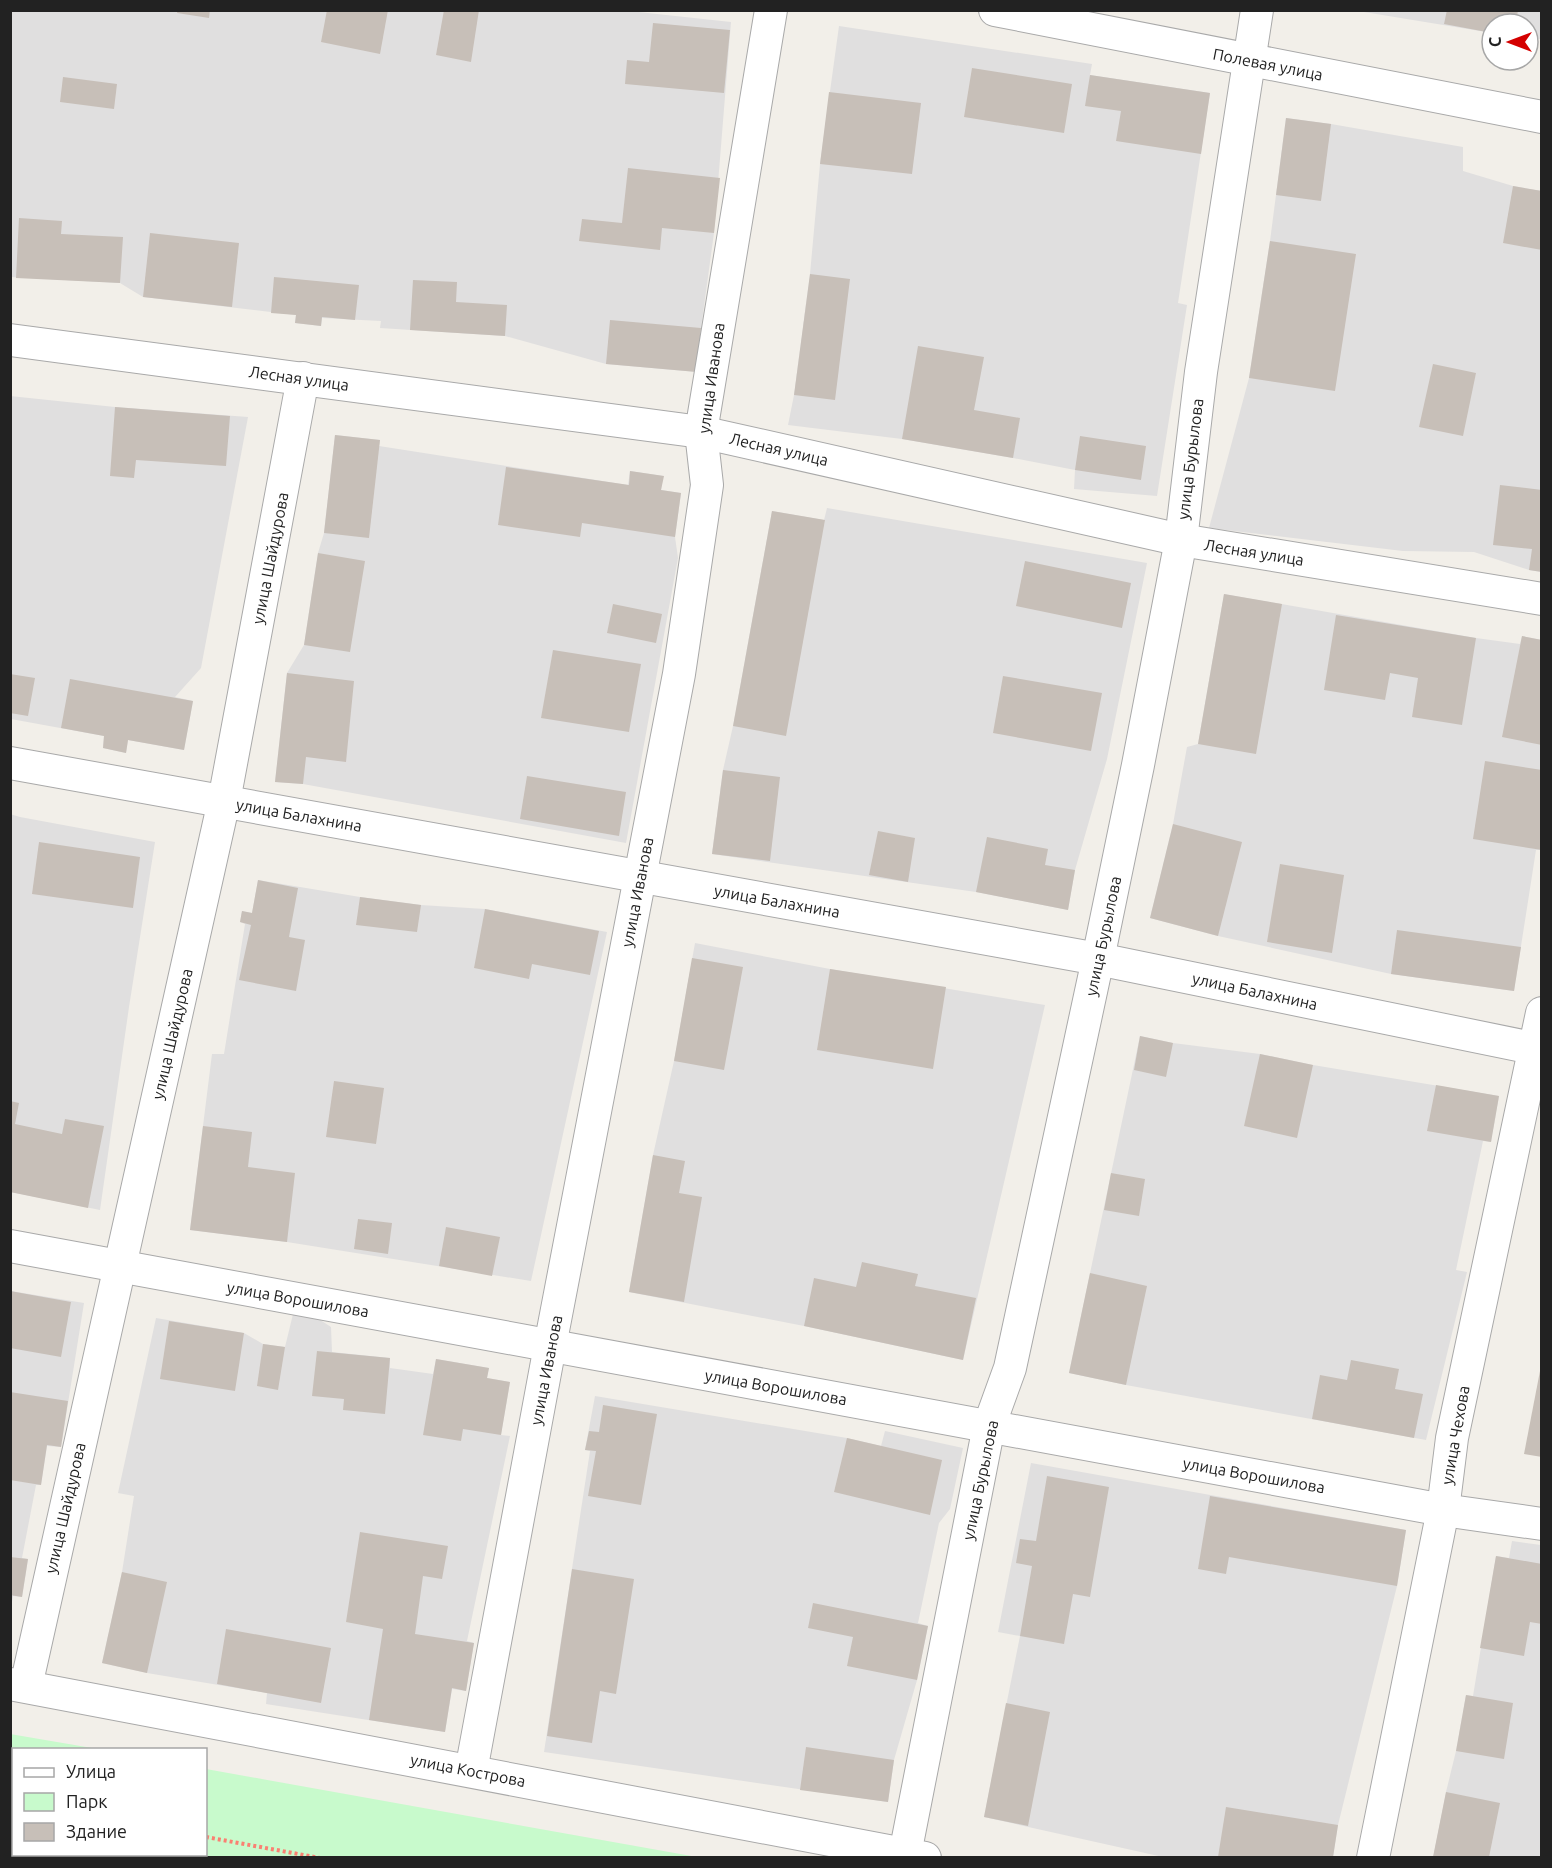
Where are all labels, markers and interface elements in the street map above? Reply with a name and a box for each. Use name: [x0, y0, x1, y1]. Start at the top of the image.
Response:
north arrow: [1480, 12, 1540, 72]
text: С: [1486, 37, 1504, 47]
street label: Полевая улица: [1211, 45, 1325, 83]
street label: улица Иванова: [694, 321, 728, 435]
street label: Лесная улица: [248, 362, 350, 394]
street label: улица Бурылова: [1174, 397, 1206, 521]
street label: Лесная улица: [728, 429, 830, 469]
street label: улица Шайдурова: [248, 491, 292, 625]
street label: Лесная улица: [1203, 535, 1305, 569]
street label: улица Балахнина: [235, 795, 363, 835]
street label: улица Иванова: [618, 835, 656, 949]
street label: улица Бурылова: [1082, 874, 1124, 998]
street label: улица Балахнина: [713, 881, 841, 921]
street label: улица Шайдурова: [148, 967, 196, 1101]
street label: улица Балахнина: [1191, 969, 1319, 1013]
street label: улица Ворошилова: [226, 1278, 370, 1320]
street label: улица Иванова: [527, 1313, 565, 1427]
street label: улица Ворошилова: [704, 1366, 848, 1408]
street label: улица Чехова: [1437, 1384, 1473, 1486]
street label: улица Бурылова: [959, 1418, 1001, 1542]
street label: улица Шайдурова: [41, 1441, 89, 1575]
street label: улица Ворошилова: [1182, 1454, 1326, 1496]
legend: [12, 1748, 207, 1856]
street label: улица Кострова: [409, 1750, 527, 1790]
text: Улица: [66, 1761, 116, 1781]
text: Парк: [66, 1791, 107, 1811]
text: Здание: [66, 1821, 127, 1841]

